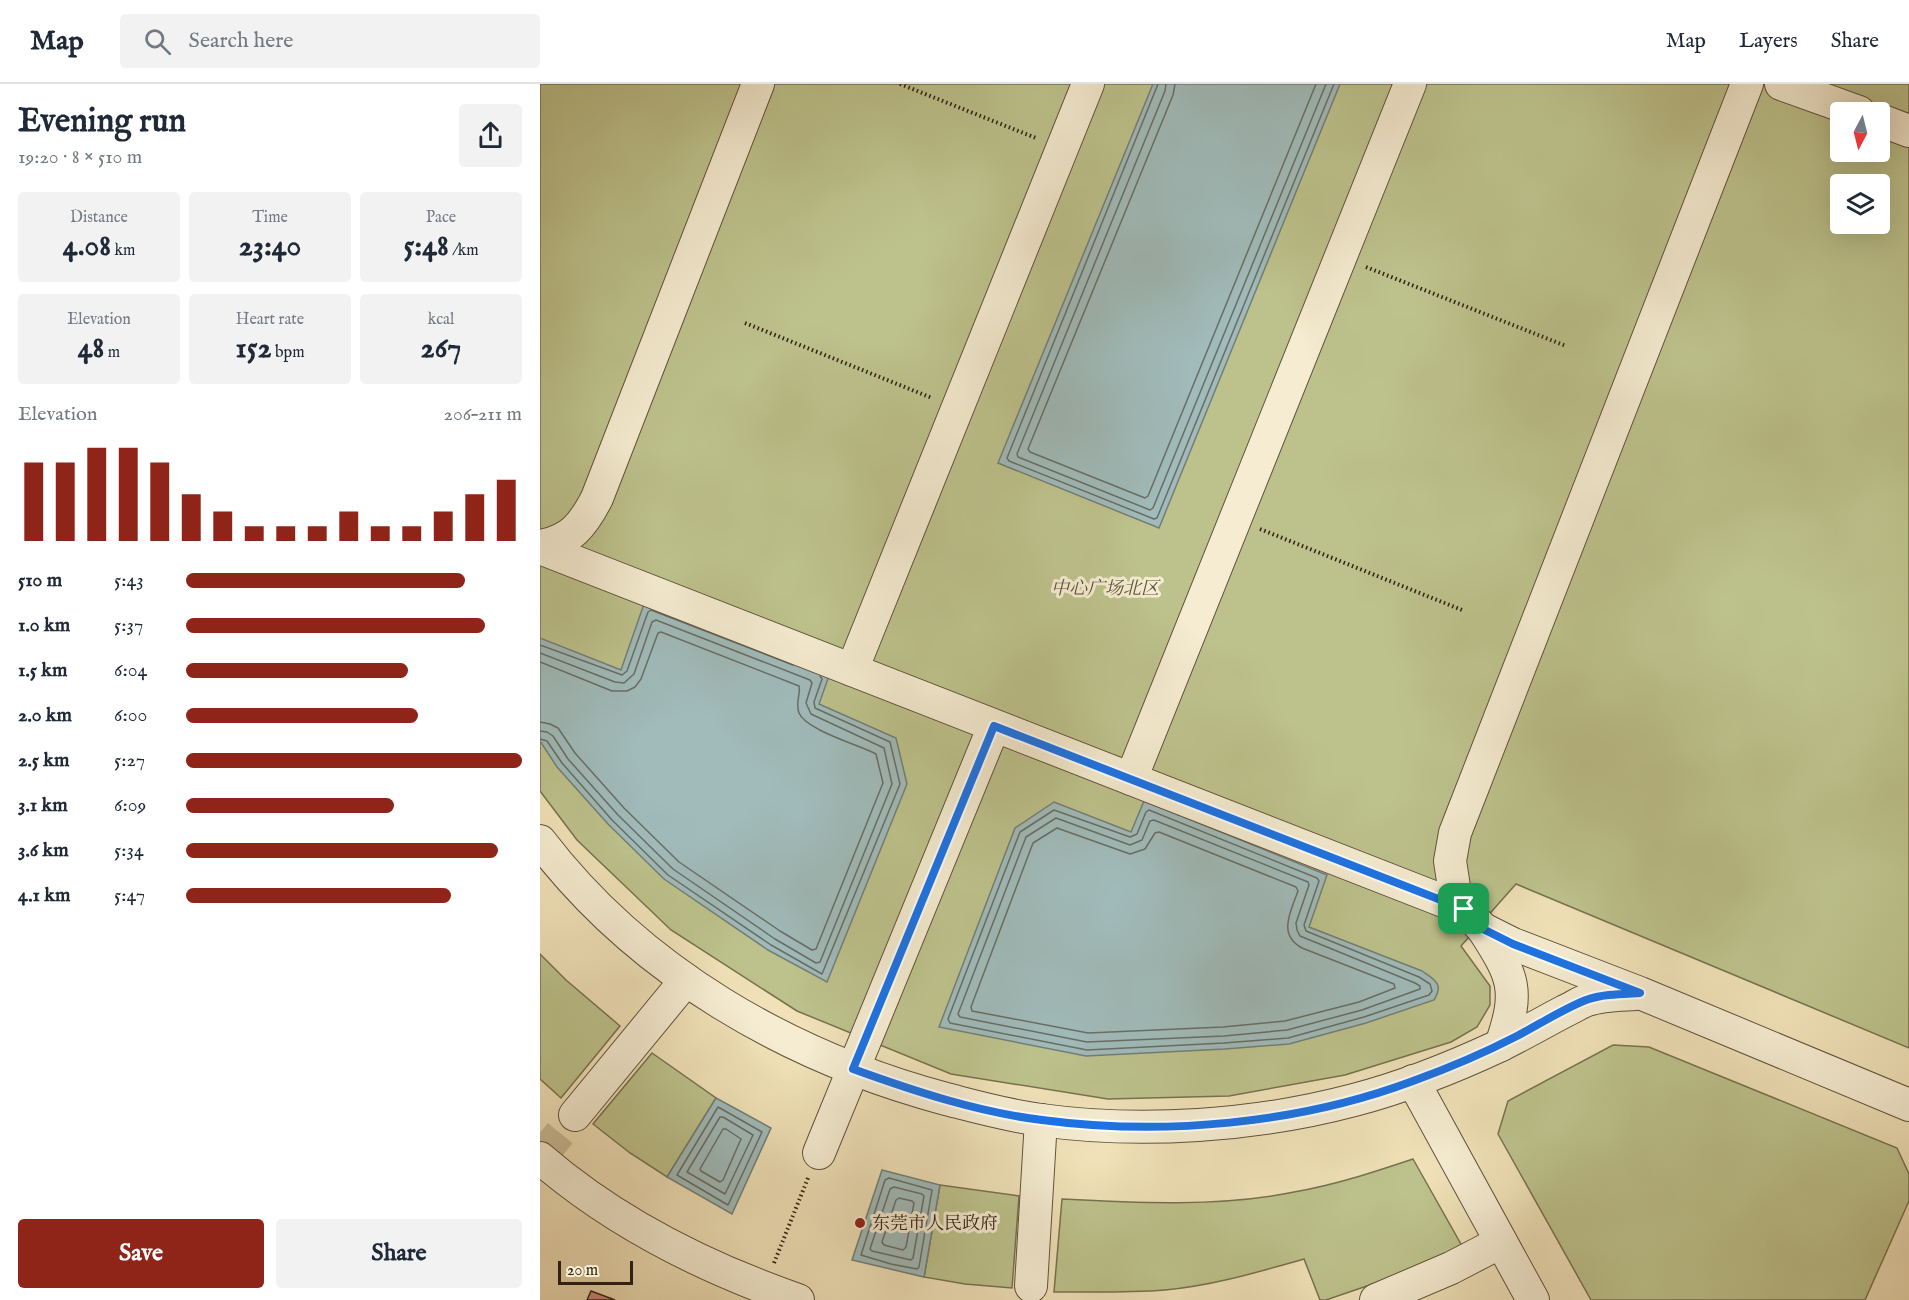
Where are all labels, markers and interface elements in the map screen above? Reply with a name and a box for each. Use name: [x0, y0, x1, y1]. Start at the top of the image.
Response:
search box: [120, 14, 540, 68]
text: Map: [30, 24, 84, 59]
icon: search: [141, 25, 174, 58]
text: Search here: [189, 27, 293, 55]
text: Map: [1666, 28, 1706, 55]
text: Layers: [1739, 28, 1798, 55]
text: Share: [1831, 28, 1879, 55]
text: Evening run: [18, 101, 186, 143]
north arrow: [1830, 102, 1890, 162]
map controls: [1830, 102, 1890, 234]
button: share: [459, 104, 522, 167]
text: 19:20 · 8 × 510 m: [18, 145, 142, 170]
button: layers: [1830, 174, 1890, 234]
text: Distance: [70, 208, 128, 228]
text: Time: [252, 208, 288, 228]
text: Pace: [426, 208, 456, 228]
text: 4.08: [63, 228, 111, 266]
text: 23:40: [239, 228, 301, 266]
text: 5:48: [403, 228, 449, 266]
text: km: [111, 241, 135, 261]
text: /km: [449, 241, 479, 261]
text: Elevation: [67, 310, 131, 330]
text: Heart rate: [236, 310, 304, 330]
text: kcal: [428, 310, 454, 330]
text: 48: [78, 330, 104, 368]
text: 152: [235, 330, 272, 368]
text: 267: [421, 330, 461, 368]
text: m: [104, 343, 120, 363]
text: bpm: [272, 343, 305, 363]
text: Elevation: [18, 402, 97, 427]
text: 206–211 m: [444, 402, 522, 427]
text: 510 m: [18, 568, 62, 593]
text: 5:43: [114, 568, 144, 593]
park label: 中心广场北区: [1051, 578, 1161, 601]
text: 1.0 km: [18, 613, 70, 638]
text: 5:37: [114, 613, 143, 638]
text: 1.5 km: [18, 658, 68, 683]
text: 6:04: [114, 658, 147, 683]
text: 2.0 km: [18, 703, 72, 728]
text: 6:00: [114, 703, 147, 728]
text: 2.5 km: [18, 748, 69, 773]
text: 5:27: [114, 748, 145, 773]
text: 3.1 km: [18, 793, 68, 818]
text: 6:09: [114, 793, 146, 818]
text: 3.6 km: [18, 838, 69, 863]
text: 5:34: [114, 838, 144, 863]
text: 4.1 km: [18, 883, 71, 908]
text: 5:47: [114, 883, 145, 908]
pin: [1438, 883, 1489, 934]
icon: arrive: [1447, 892, 1480, 925]
place label: 东莞市人民政府: [872, 1213, 998, 1236]
marker: 东莞市人民政府: [853, 1216, 867, 1230]
button: Save: [18, 1219, 264, 1288]
button: Share: [276, 1219, 522, 1288]
scale bar: [558, 1258, 633, 1286]
text: 20 m: [567, 1261, 598, 1281]

